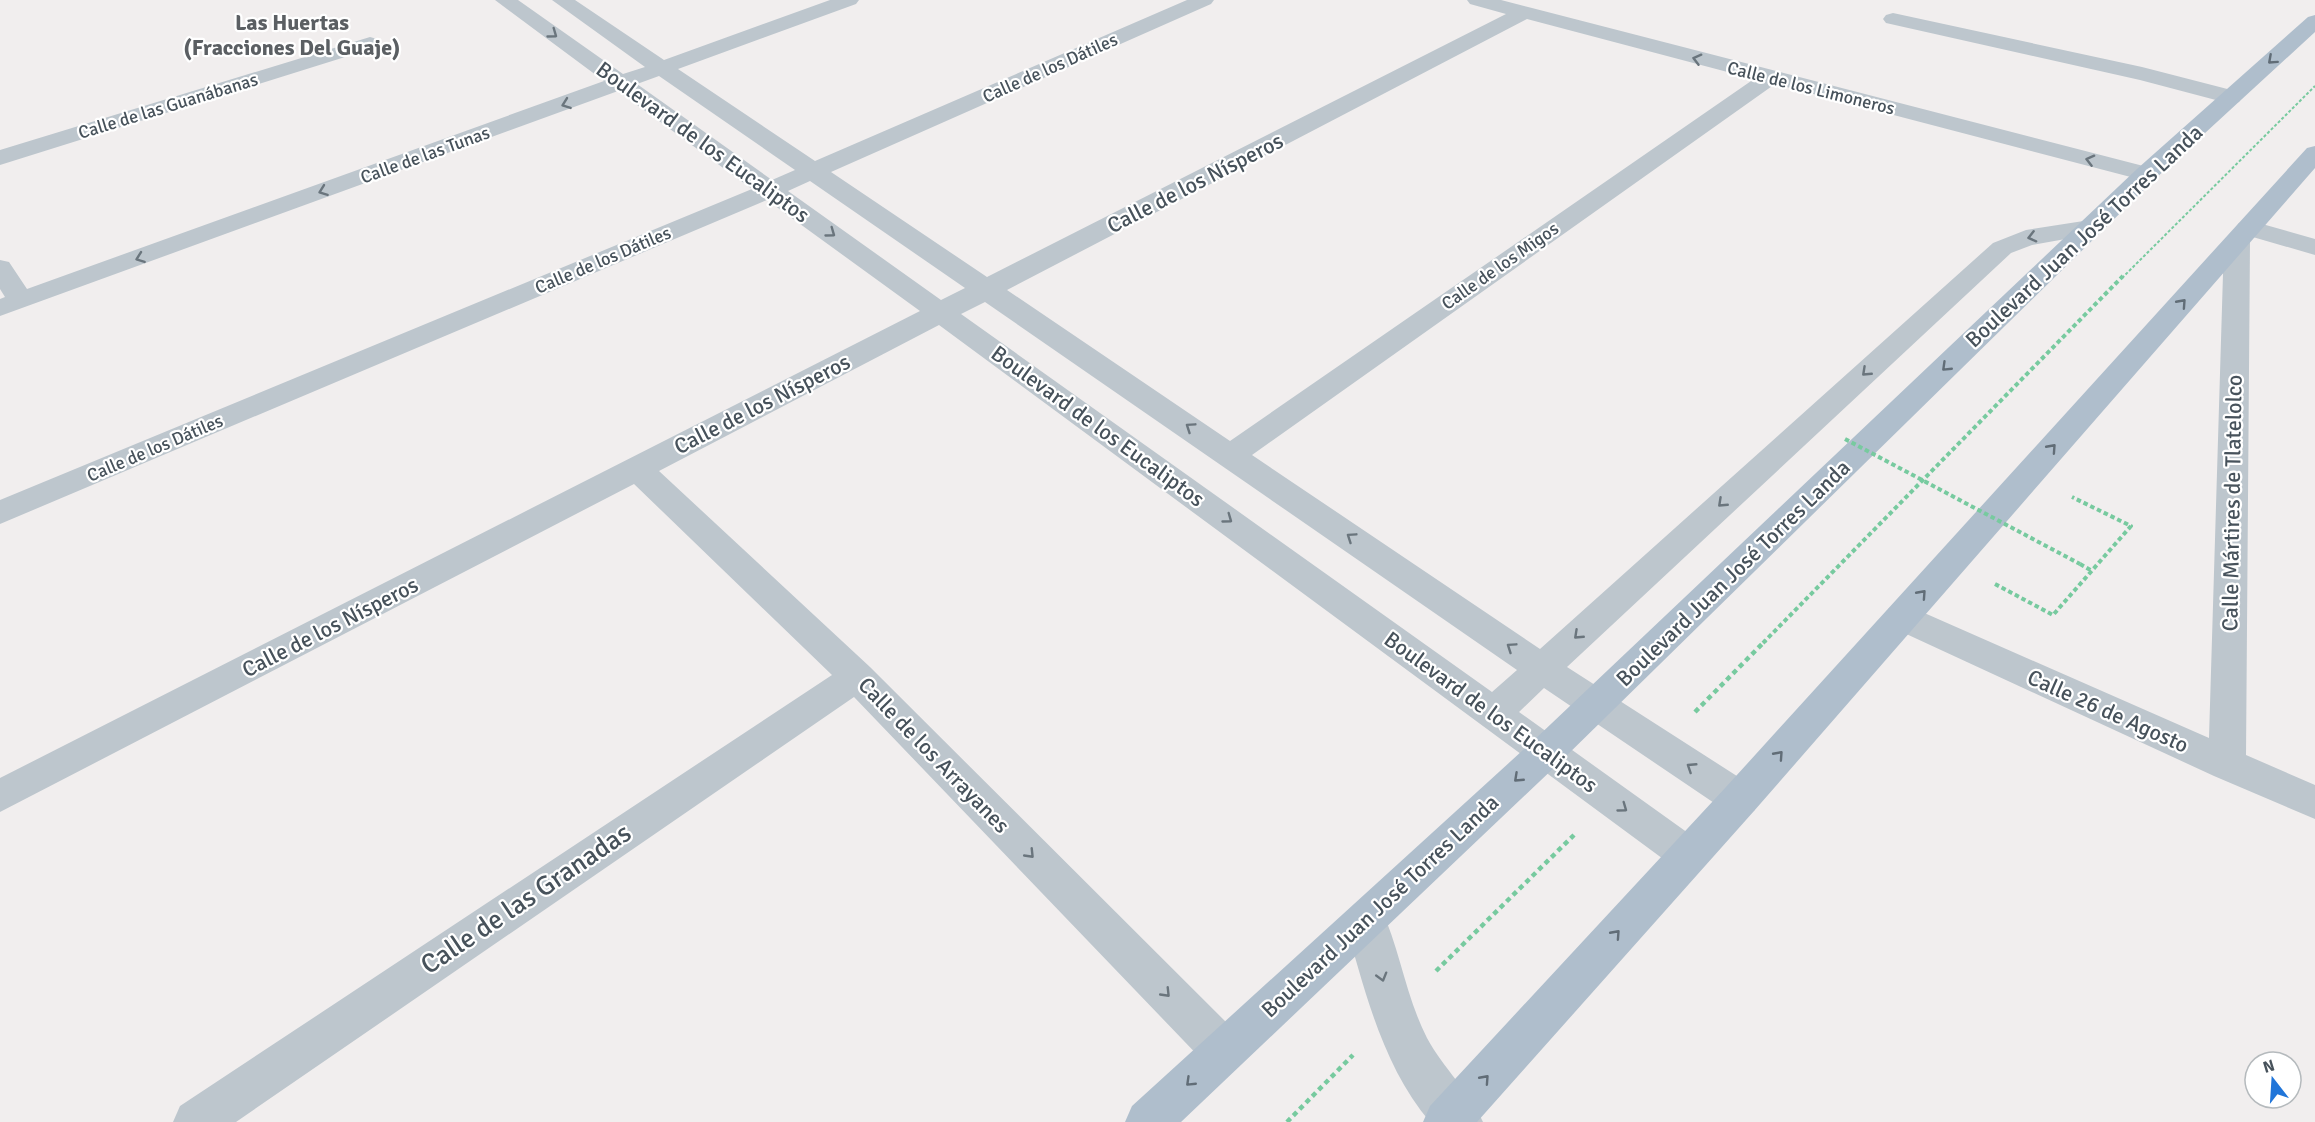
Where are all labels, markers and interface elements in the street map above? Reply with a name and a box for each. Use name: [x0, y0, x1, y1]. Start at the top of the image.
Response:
district label: Las Huertas (Fracciones Del Guaje): [184, 9, 400, 61]
one-way arrow: [546, 27, 557, 38]
street label: Calle de los Dátiles: [979, 28, 1121, 108]
one-way arrow: [2268, 53, 2279, 64]
one-way arrow: [1693, 54, 1703, 66]
street label: Boulevard de los Eucaliptos: [591, 55, 815, 229]
street label: Calle de los Limoneros: [1725, 57, 1897, 119]
street label: Calle de las Guanábanas: [75, 68, 261, 144]
one-way arrow: [561, 96, 572, 109]
street label: Boulevard Juan José Torres Landa: [1960, 119, 2208, 353]
street label: Calle de las Tunas: [357, 121, 493, 189]
street label: Calle de los Nísperos: [1102, 127, 1288, 239]
one-way arrow: [2085, 154, 2095, 167]
one-way arrow: [318, 184, 329, 197]
street label: Calle de los Migos: [1437, 217, 1563, 315]
street label: Calle de los Dátiles: [532, 221, 674, 299]
one-way arrow: [824, 226, 835, 237]
one-way arrow: [2027, 230, 2037, 243]
one-way arrow: [135, 250, 146, 263]
one-way arrow: [2175, 299, 2186, 309]
street label: Boulevard de los Eucaliptos: [986, 339, 1210, 513]
street label: Calle de los Nísperos: [669, 348, 855, 460]
one-way arrow: [1943, 359, 1954, 370]
one-way arrow: [1862, 364, 1873, 375]
street label: Calle Mártires de Tlatelolco: [2216, 374, 2248, 632]
street label: Calle de los Dátiles: [84, 409, 226, 487]
one-way arrow: [1185, 423, 1196, 434]
one-way arrow: [2045, 444, 2056, 455]
street label: Boulevard Juan José Torres Landa: [1610, 454, 1856, 692]
one-way arrow: [1718, 496, 1729, 507]
one-way arrow: [1221, 512, 1232, 523]
one-way arrow: [1346, 533, 1357, 544]
street label: Calle de los Nísperos: [237, 571, 423, 683]
one-way arrow: [1915, 590, 1926, 601]
street label: Boulevard de los Eucaliptos: [1379, 625, 1603, 799]
one-way arrow: [1575, 628, 1585, 639]
one-way arrow: [1507, 643, 1518, 654]
street label: Calle 26 de Agosto: [2023, 663, 2193, 759]
street label: Calle de los Arrayanes: [853, 671, 1015, 839]
one-way arrow: [1772, 751, 1783, 762]
one-way arrow: [1687, 763, 1698, 774]
one-way arrow: [1514, 771, 1525, 782]
street label: Boulevard Juan José Torres Landa: [1256, 789, 1504, 1023]
one-way arrow: [1616, 800, 1627, 811]
street label: Calle de las Granadas: [415, 816, 637, 982]
one-way arrow: [1023, 847, 1034, 857]
one-way arrow: [1609, 930, 1620, 941]
one-way arrow: [1375, 971, 1387, 982]
one-way arrow: [1159, 985, 1170, 996]
north arrow: [2243, 1050, 2303, 1110]
text: N: [2261, 1055, 2277, 1078]
one-way arrow: [1187, 1075, 1197, 1086]
one-way arrow: [1478, 1075, 1489, 1085]

